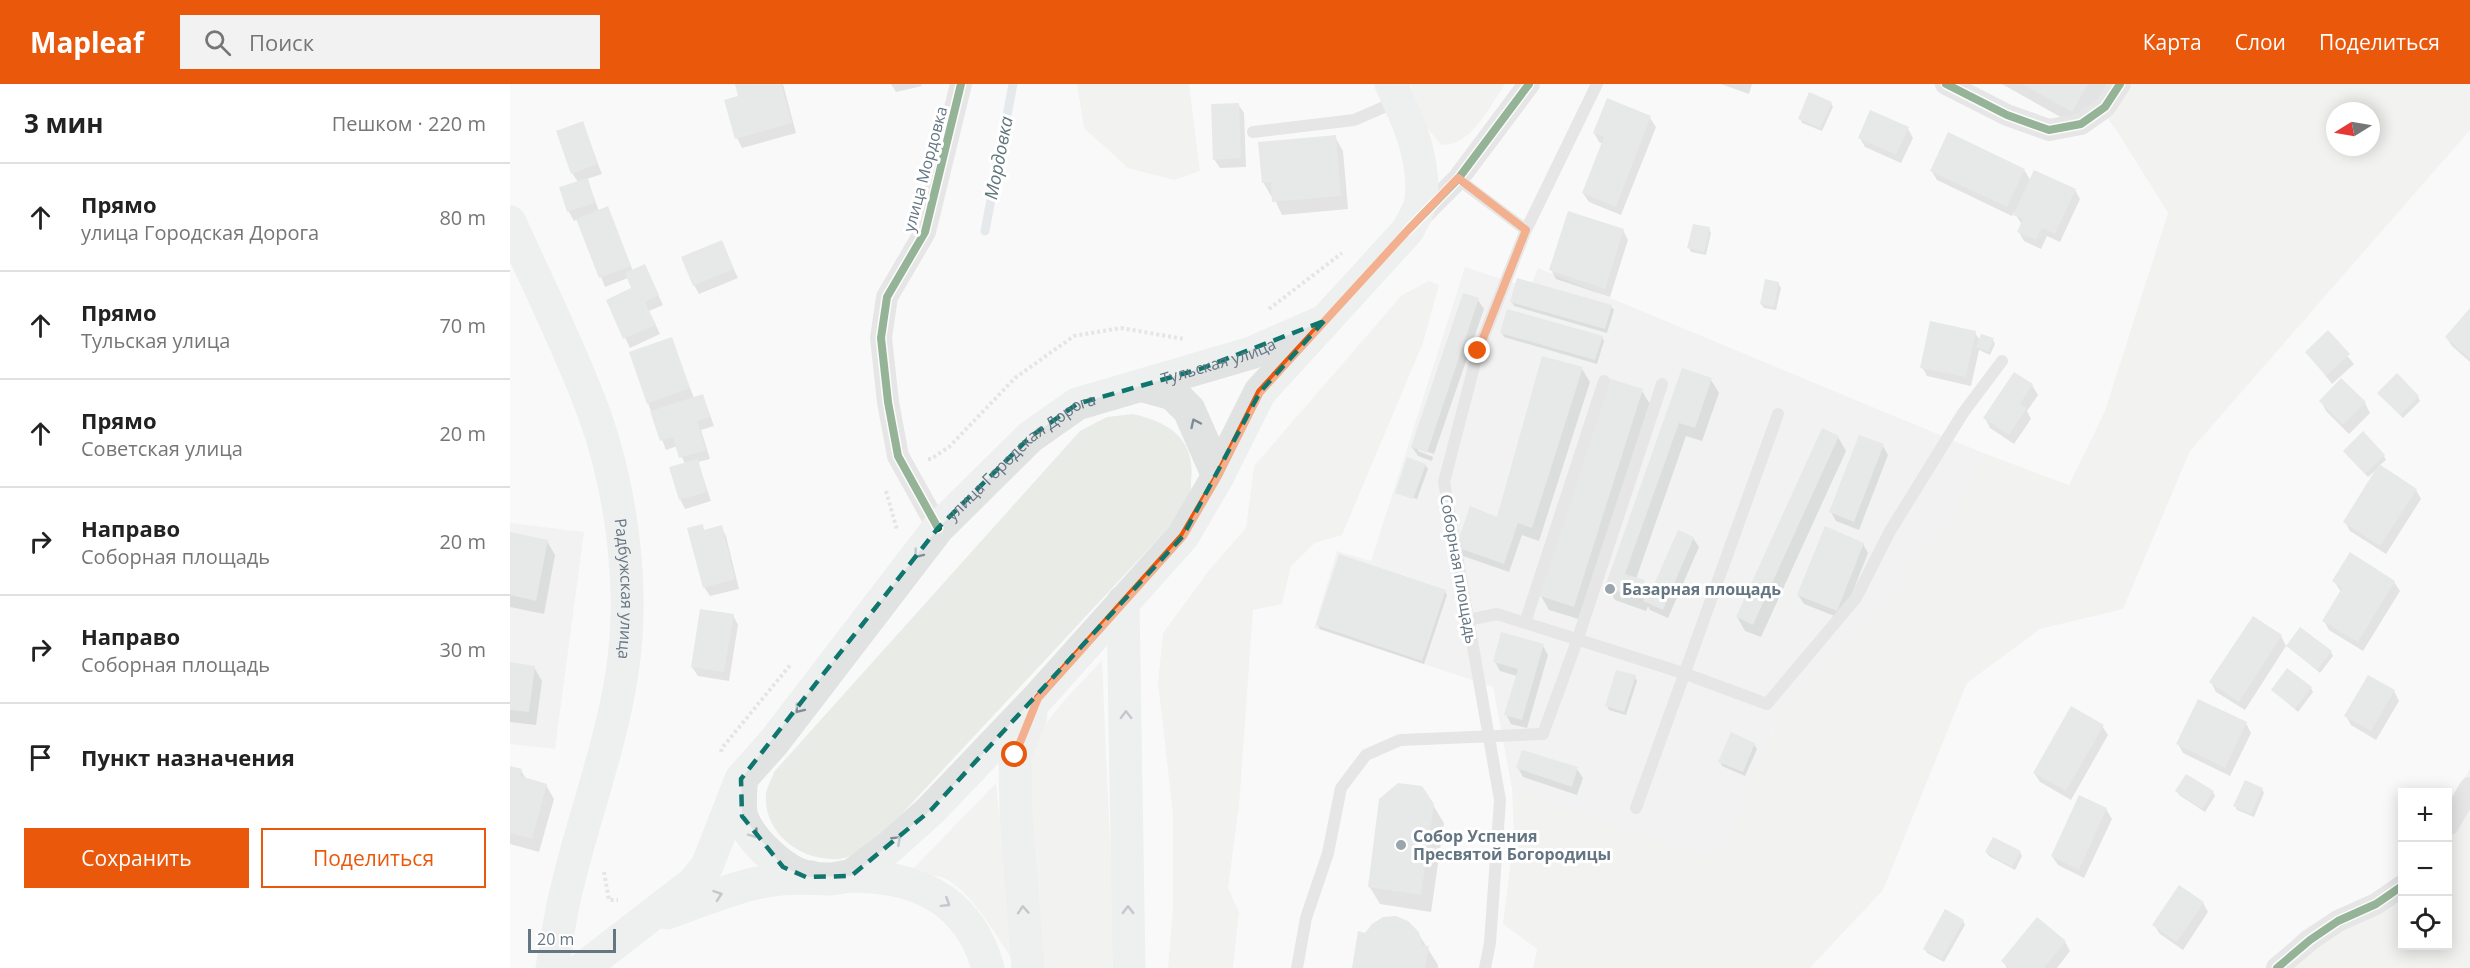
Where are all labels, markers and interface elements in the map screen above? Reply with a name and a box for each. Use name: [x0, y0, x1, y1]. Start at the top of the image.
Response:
search box: [180, 15, 600, 69]
text: Mapleaf: [30, 23, 144, 61]
icon: search: [201, 26, 234, 59]
text: Поиск: [249, 27, 314, 57]
text: Карта: [2143, 28, 2202, 56]
text: Слои: [2235, 28, 2286, 56]
text: Поделиться: [2319, 28, 2440, 56]
north arrow: [2326, 102, 2380, 156]
street label: улица Мордовка: [898, 104, 952, 234]
text: 3 мин: [24, 105, 104, 141]
text: Пешком · 220 m: [332, 110, 486, 137]
water label: Мордовка: [978, 114, 1018, 201]
text: Прямо: [81, 189, 157, 219]
icon: ahead: [24, 201, 57, 234]
text: 80 m: [439, 204, 486, 231]
text: улица Городская Дорога: [81, 219, 319, 246]
text: Прямо: [81, 297, 157, 327]
icon: ahead: [24, 309, 57, 342]
text: 70 m: [439, 312, 486, 339]
text: Тульская улица: [81, 327, 230, 354]
street label: Тульская улица: [1158, 332, 1279, 390]
route end: [1464, 337, 1490, 363]
street label: улица Городская Дорога: [941, 388, 1098, 525]
text: Прямо: [81, 405, 157, 435]
icon: ahead: [24, 417, 57, 450]
one-way arrow: [1190, 418, 1202, 429]
text: 20 m: [439, 420, 486, 447]
text: Советская улица: [81, 435, 243, 462]
street label: Соборная площадь: [1435, 493, 1483, 645]
text: Направо: [81, 513, 180, 543]
street label: Радбужская улица: [609, 517, 638, 660]
icon: right: [24, 525, 57, 558]
text: 20 m: [439, 528, 486, 555]
text: Соборная площадь: [81, 543, 270, 570]
one-way arrow: [915, 548, 926, 559]
place label: Базарная площадь: [1622, 578, 1781, 600]
marker: Базарная площадь: [1603, 582, 1617, 596]
text: Направо: [81, 621, 180, 651]
icon: right: [24, 633, 57, 666]
text: 30 m: [439, 636, 486, 663]
text: Соборная площадь: [81, 651, 270, 678]
one-way arrow: [796, 702, 807, 713]
one-way arrow: [1120, 710, 1133, 719]
icon: arrive: [24, 741, 57, 774]
route start: [1001, 741, 1027, 767]
text: Пункт назначения: [81, 742, 295, 772]
map controls: [2398, 788, 2452, 950]
button: +: [2398, 788, 2452, 842]
place label: Собор Успения Пресвятой Богородицы: [1413, 825, 1611, 865]
one-way arrow: [747, 827, 758, 838]
button: Сохранить: [24, 828, 249, 888]
button: Поделиться: [261, 828, 486, 888]
one-way arrow: [891, 836, 901, 847]
marker: Собор Успения Пресвятой Богородицы: [1394, 838, 1408, 852]
button: −: [2398, 842, 2452, 896]
one-way arrow: [712, 890, 723, 903]
one-way arrow: [940, 895, 950, 907]
button: locate: [2398, 896, 2452, 950]
one-way arrow: [1017, 905, 1030, 914]
one-way arrow: [1122, 905, 1135, 914]
scale bar: [528, 926, 616, 954]
text: 20 m: [537, 928, 574, 950]

